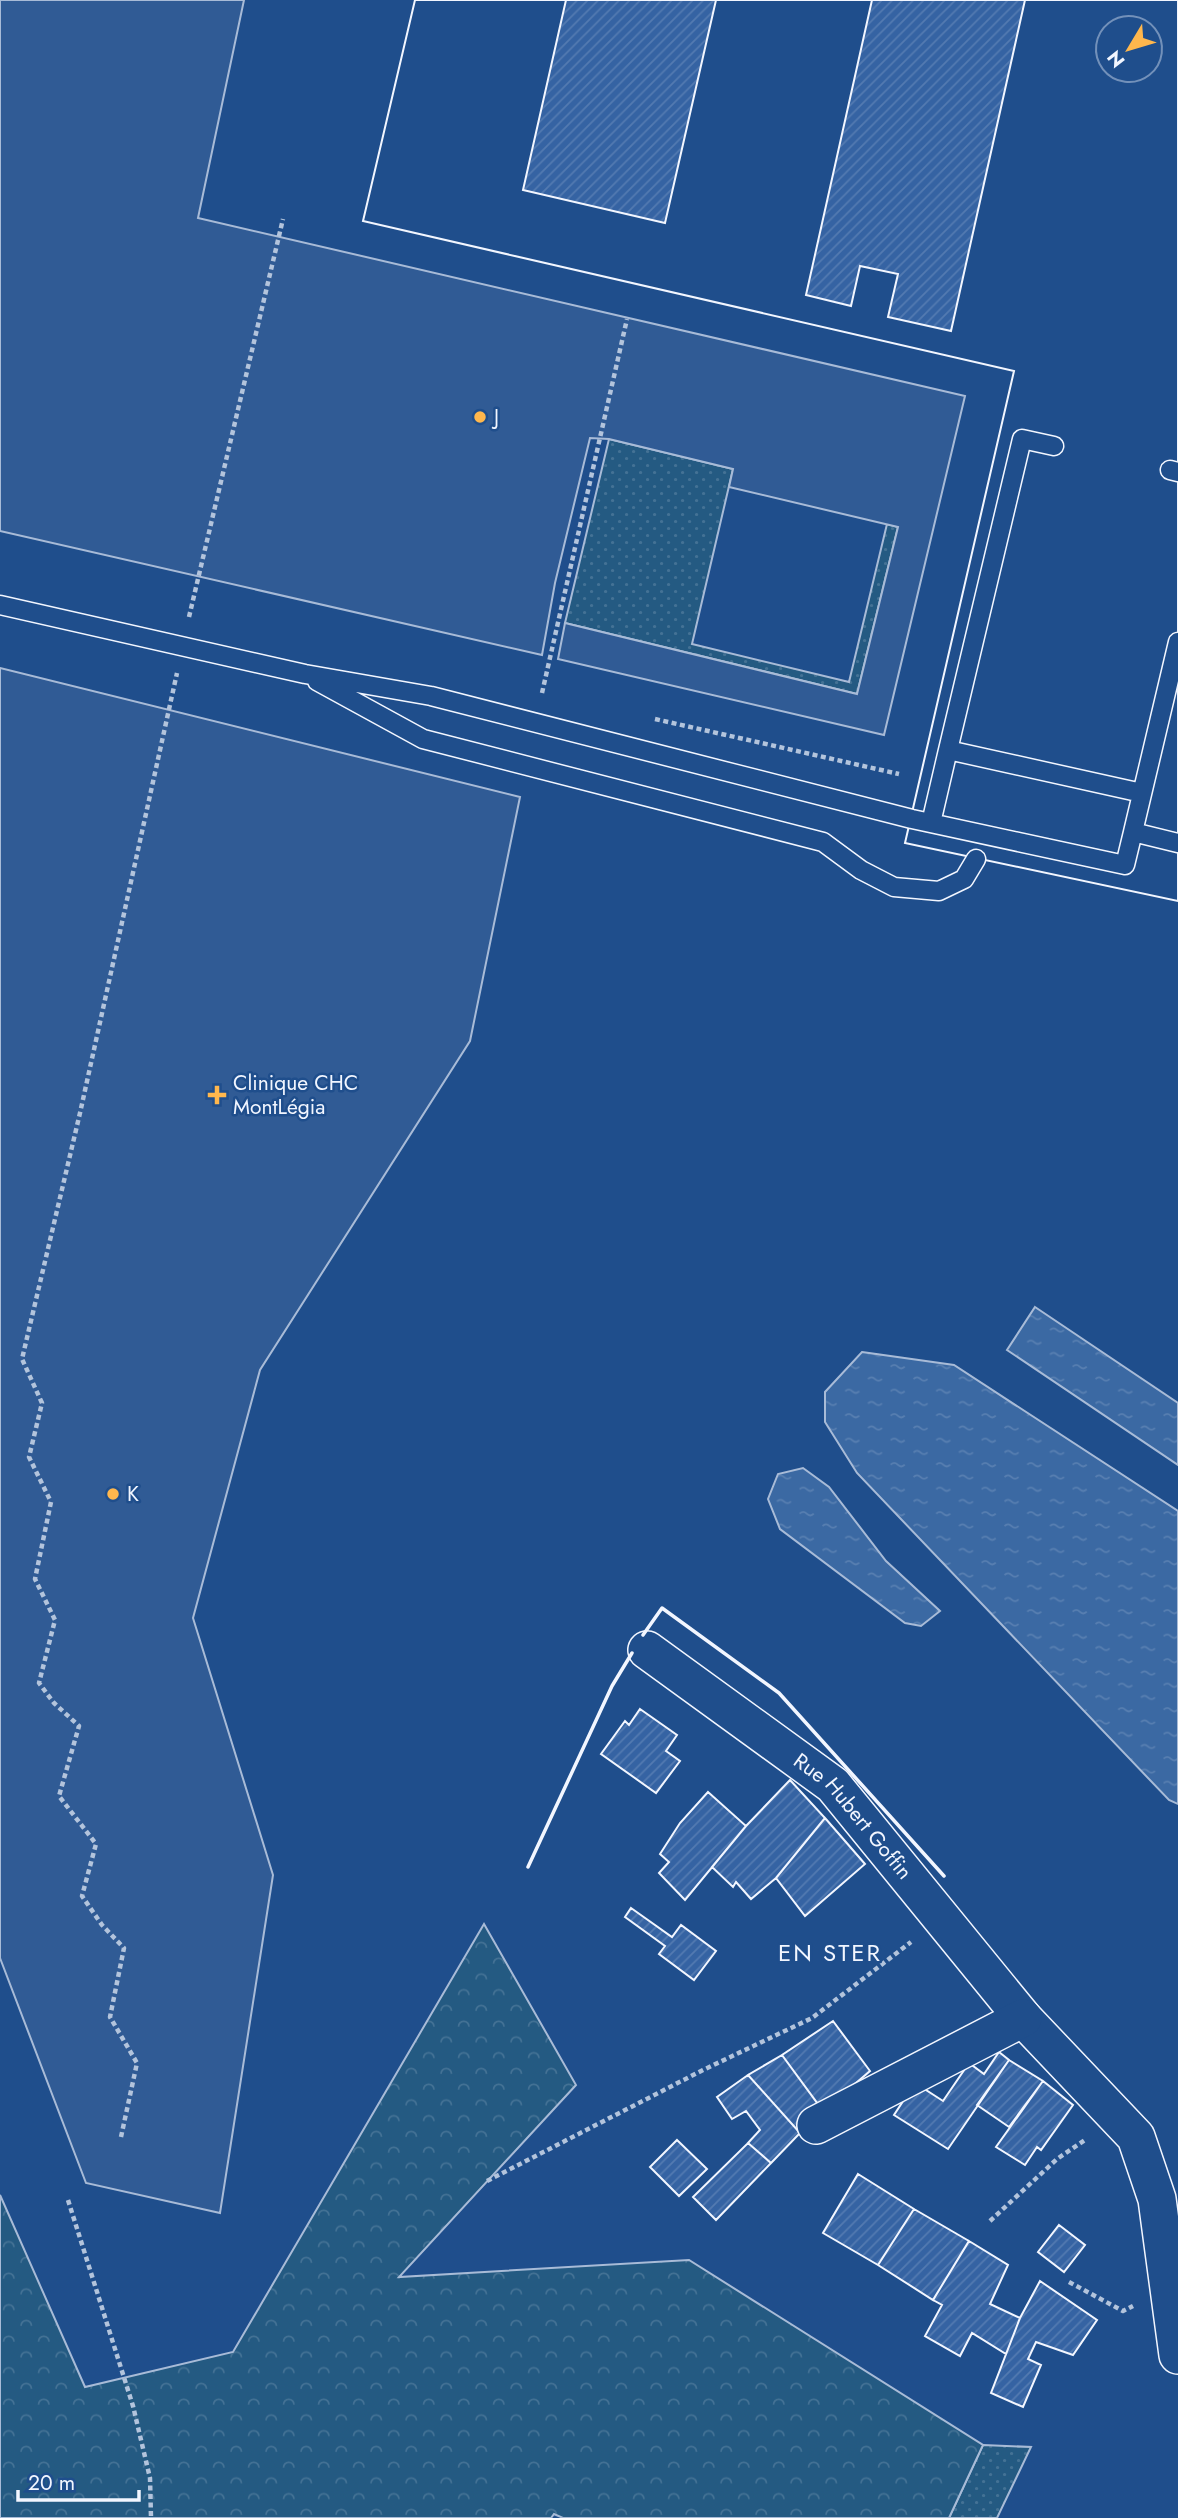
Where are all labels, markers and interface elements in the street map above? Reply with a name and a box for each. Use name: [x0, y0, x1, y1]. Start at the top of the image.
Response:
north arrow: [1094, 14, 1164, 84]
text: N: [1101, 45, 1131, 73]
place label: J: [491, 402, 499, 432]
marker: J: [472, 409, 488, 425]
place label: Clinique CHC MontLégia: [233, 1068, 358, 1122]
marker: Clinique CHC MontLégia: [207, 1085, 227, 1105]
place label: K: [127, 1479, 139, 1509]
marker: K: [105, 1486, 121, 1502]
street label: Rue Hubert Goffin: [787, 1746, 919, 1886]
district label: EN STER: [778, 1935, 882, 1970]
scale bar: [18, 2458, 138, 2502]
text: 20 m: [28, 2468, 75, 2498]

